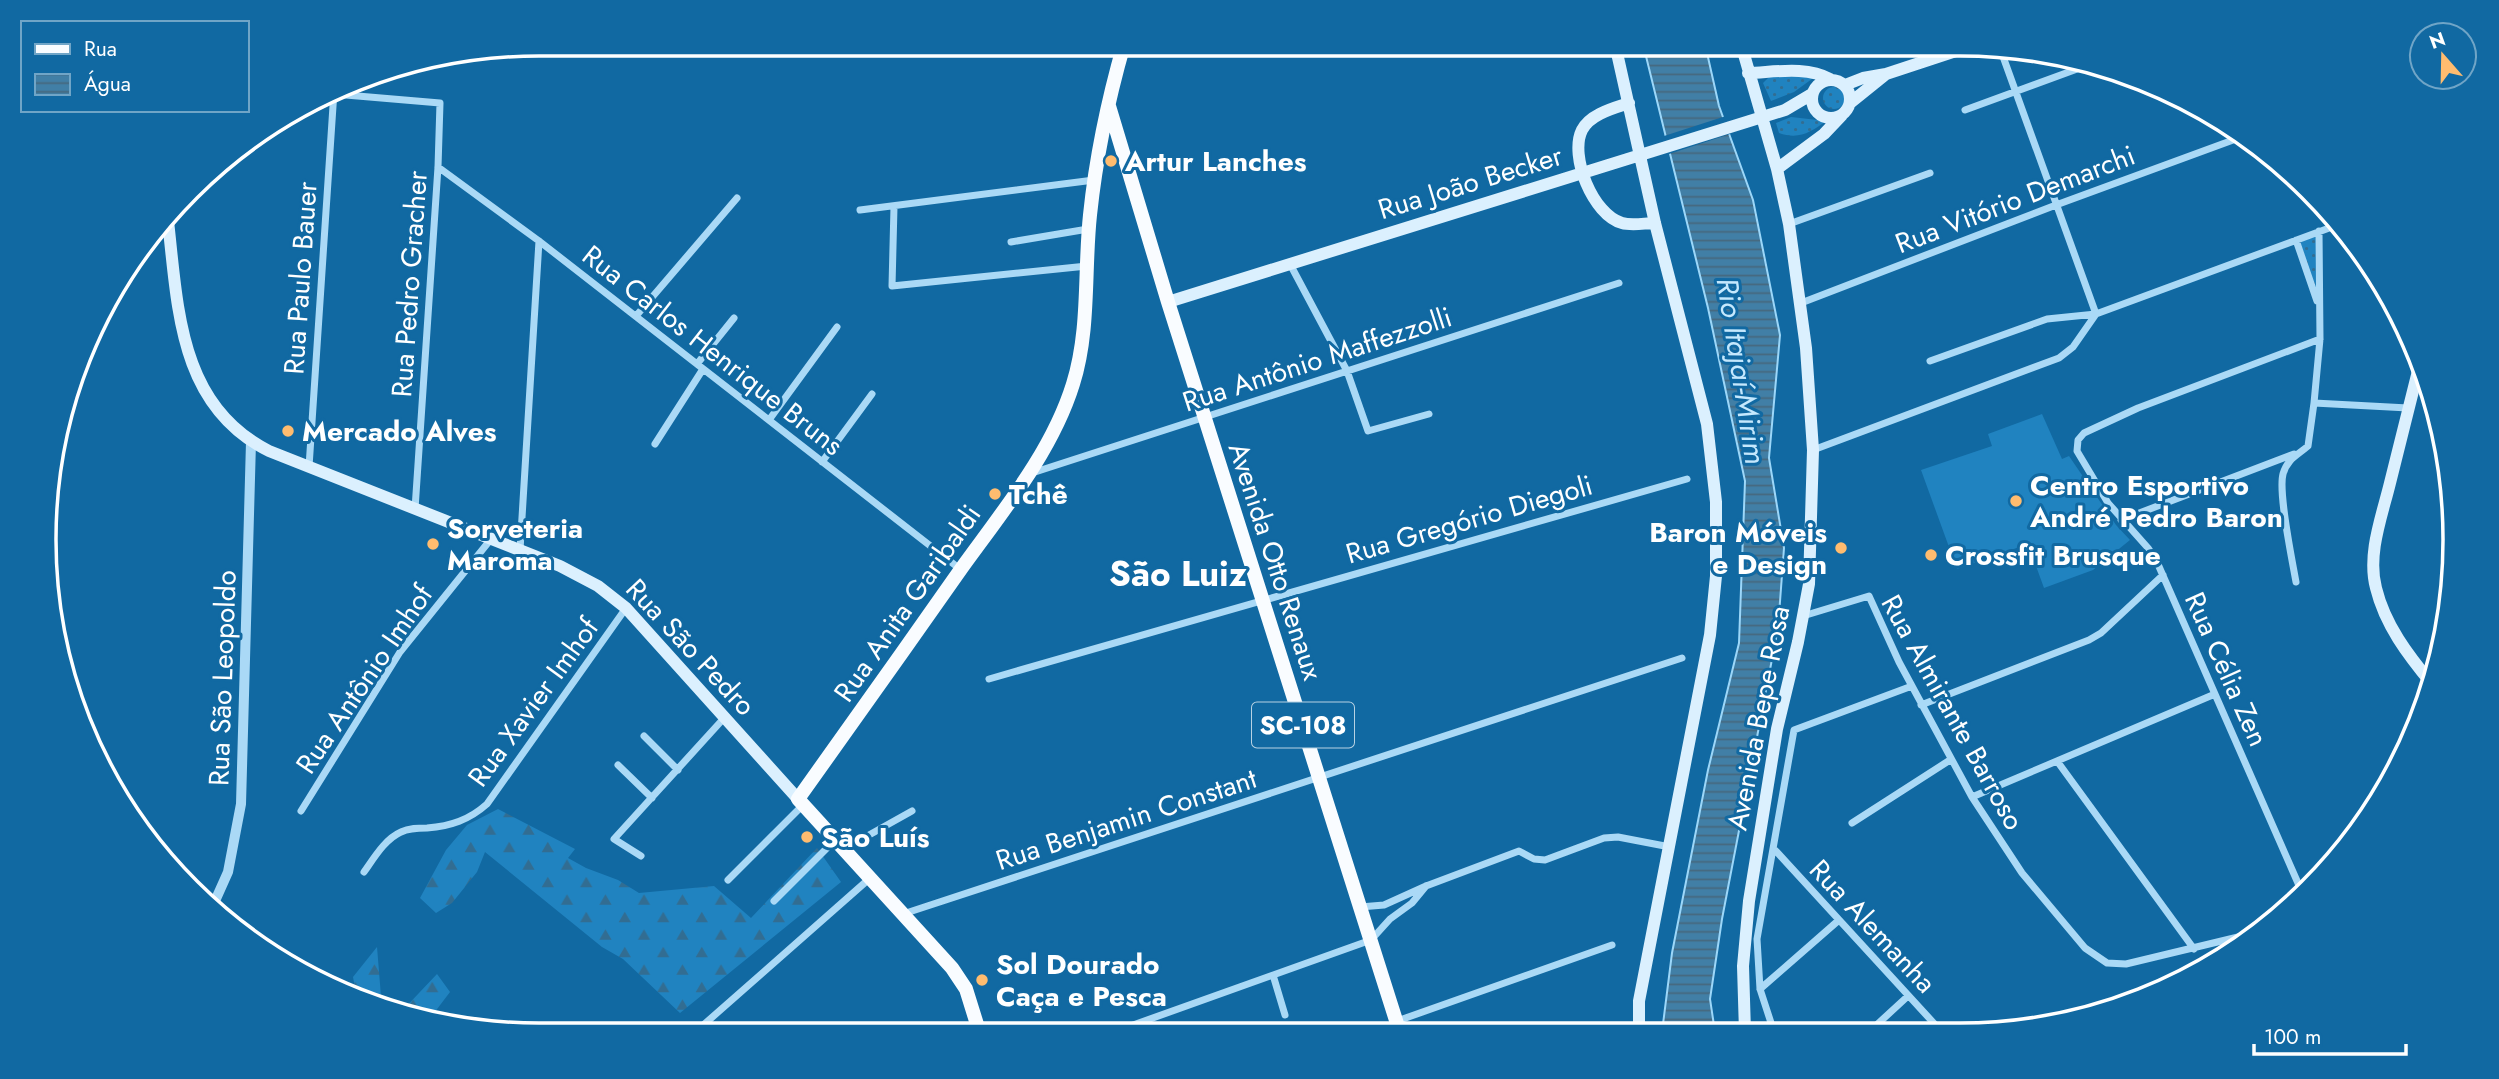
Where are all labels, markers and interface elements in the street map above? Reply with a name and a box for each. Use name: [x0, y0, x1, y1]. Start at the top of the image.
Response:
legend: [21, 21, 248, 112]
north arrow: [2408, 21, 2478, 91]
text: N: [2426, 25, 2449, 56]
text: Rua: [84, 34, 117, 64]
text: Água: [84, 69, 131, 99]
street label: Rua João Becker: [1373, 135, 1568, 230]
street label: Rua Vitório Demarchi: [1889, 135, 2141, 264]
place label: Artur Lanches: [1124, 141, 1307, 182]
marker: Artur Lanches: [1103, 153, 1119, 169]
street label: Rua Pedro Gracher: [381, 169, 438, 399]
street label: Rua Paulo Bauer: [273, 180, 328, 376]
street label: Rua Carlos Henrique Bruns: [573, 235, 852, 465]
water label: Rio Itajaí-Mirim: [1706, 274, 1777, 467]
street label: Rua Antônio Maffezzolli: [1177, 297, 1457, 422]
place label: Mercado Alves: [302, 411, 497, 452]
marker: Mercado Alves: [280, 423, 296, 439]
street label: Avenida Otto Renaux: [1218, 437, 1333, 685]
street label: Rua Gregório Diegoli: [1341, 465, 1597, 574]
place label: Centro Esportivo André Pedro Baron: [2029, 465, 2283, 538]
place label: Tchê: [1009, 474, 1068, 515]
marker: Tchê: [987, 486, 1003, 502]
marker: Centro Esportivo André Pedro Baron: [2008, 493, 2024, 509]
street label: Rua Anita Garibaldi: [824, 496, 991, 710]
place label: Sorveteria Maroma: [447, 508, 583, 581]
place label: Baron Móveis e Design: [1649, 512, 1827, 585]
place label: Crossfit Brusque: [1945, 535, 2161, 576]
marker: Sorveteria Maroma: [425, 536, 441, 552]
marker: Baron Móveis e Design: [1833, 540, 1849, 556]
marker: Crossfit Brusque: [1923, 547, 1939, 563]
district label: São Luiz: [1109, 549, 1247, 599]
street label: Rua São Leopoldo: [198, 569, 247, 787]
street label: Rua São Pedro: [616, 570, 765, 725]
street label: Rua Antônio Imhof: [286, 576, 443, 782]
street label: Rua Célia Zen: [2174, 586, 2279, 753]
street label: Rua Almirante Barroso: [1871, 587, 2034, 837]
street label: Avenida Bepe Rosa: [1717, 602, 1800, 834]
street label: Rua Xavier Imhof: [458, 609, 609, 795]
road number: SC-108: [1252, 702, 1354, 748]
street label: Rua Benjamin Constant: [991, 758, 1262, 881]
place label: São Luís: [821, 817, 930, 858]
marker: São Luís: [799, 829, 815, 845]
street label: Rua Alemanha: [1800, 850, 1946, 1002]
place label: Sol Dourado Caça e Pesca: [996, 944, 1167, 1017]
marker: Sol Dourado Caça e Pesca: [974, 972, 990, 988]
scale bar: [2254, 1012, 2406, 1056]
text: 100 m: [2264, 1022, 2321, 1052]

